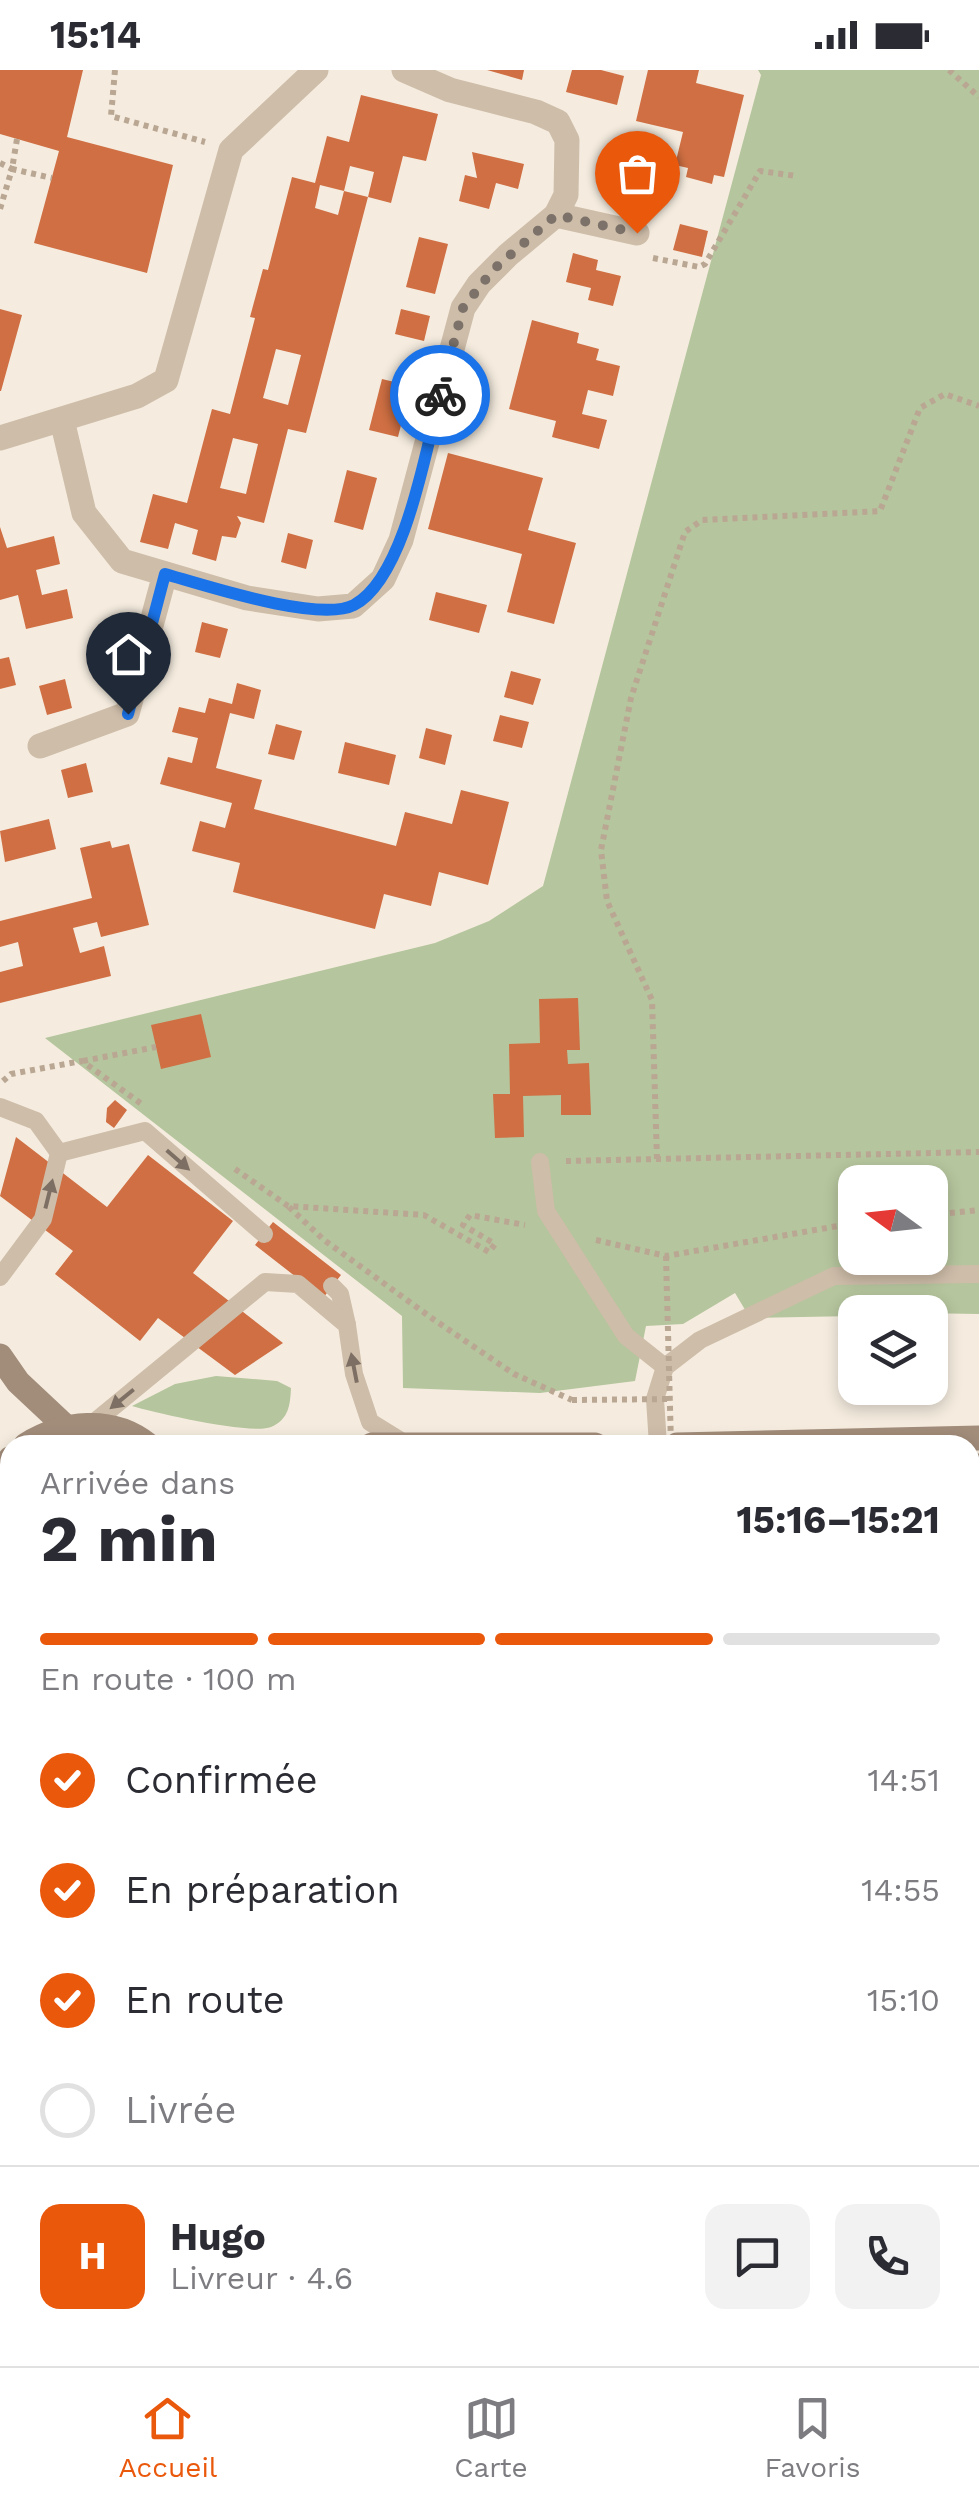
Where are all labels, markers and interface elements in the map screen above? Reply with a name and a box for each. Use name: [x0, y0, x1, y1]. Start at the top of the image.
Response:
text: 15:14: [50, 13, 141, 57]
pin: [595, 131, 680, 234]
icon: bag: [610, 146, 665, 201]
courier: [390, 345, 490, 445]
icon: bike: [413, 368, 468, 423]
pin: [86, 612, 171, 715]
icon: home: [101, 627, 156, 682]
one-way arrow: [166, 1149, 191, 1170]
north arrow: [838, 1165, 948, 1275]
map controls: [838, 1165, 948, 1405]
one-way arrow: [42, 1178, 57, 1209]
button: layers: [838, 1295, 948, 1405]
one-way arrow: [346, 1352, 361, 1383]
one-way arrow: [110, 1388, 135, 1409]
text: Arrivée dans: [40, 1464, 235, 1502]
text: 15:16–15:21: [736, 1498, 940, 1542]
text: 2 min: [40, 1501, 218, 1577]
text: En route · 100 m: [40, 1660, 297, 1698]
icon: check: [40, 1753, 95, 1808]
text: Confirmée: [125, 1758, 318, 1802]
text: 14:51: [867, 1761, 940, 1799]
icon: check: [40, 1863, 95, 1918]
text: En préparation: [125, 1868, 400, 1912]
text: 14:55: [861, 1871, 940, 1909]
icon: check: [40, 1973, 95, 2028]
text: En route: [125, 1978, 285, 2022]
text: 15:10: [867, 1981, 940, 2019]
text: Livrée: [125, 2088, 236, 2132]
button: chat: [705, 2204, 810, 2309]
button: phone: [835, 2204, 940, 2309]
text: Hugo: [170, 2215, 266, 2259]
text: H: [78, 2234, 107, 2278]
text: Livreur · 4.6: [170, 2259, 353, 2297]
tab: Accueil: [118, 2391, 217, 2484]
tab: Carte: [454, 2391, 528, 2484]
tab: Favoris: [765, 2391, 861, 2484]

